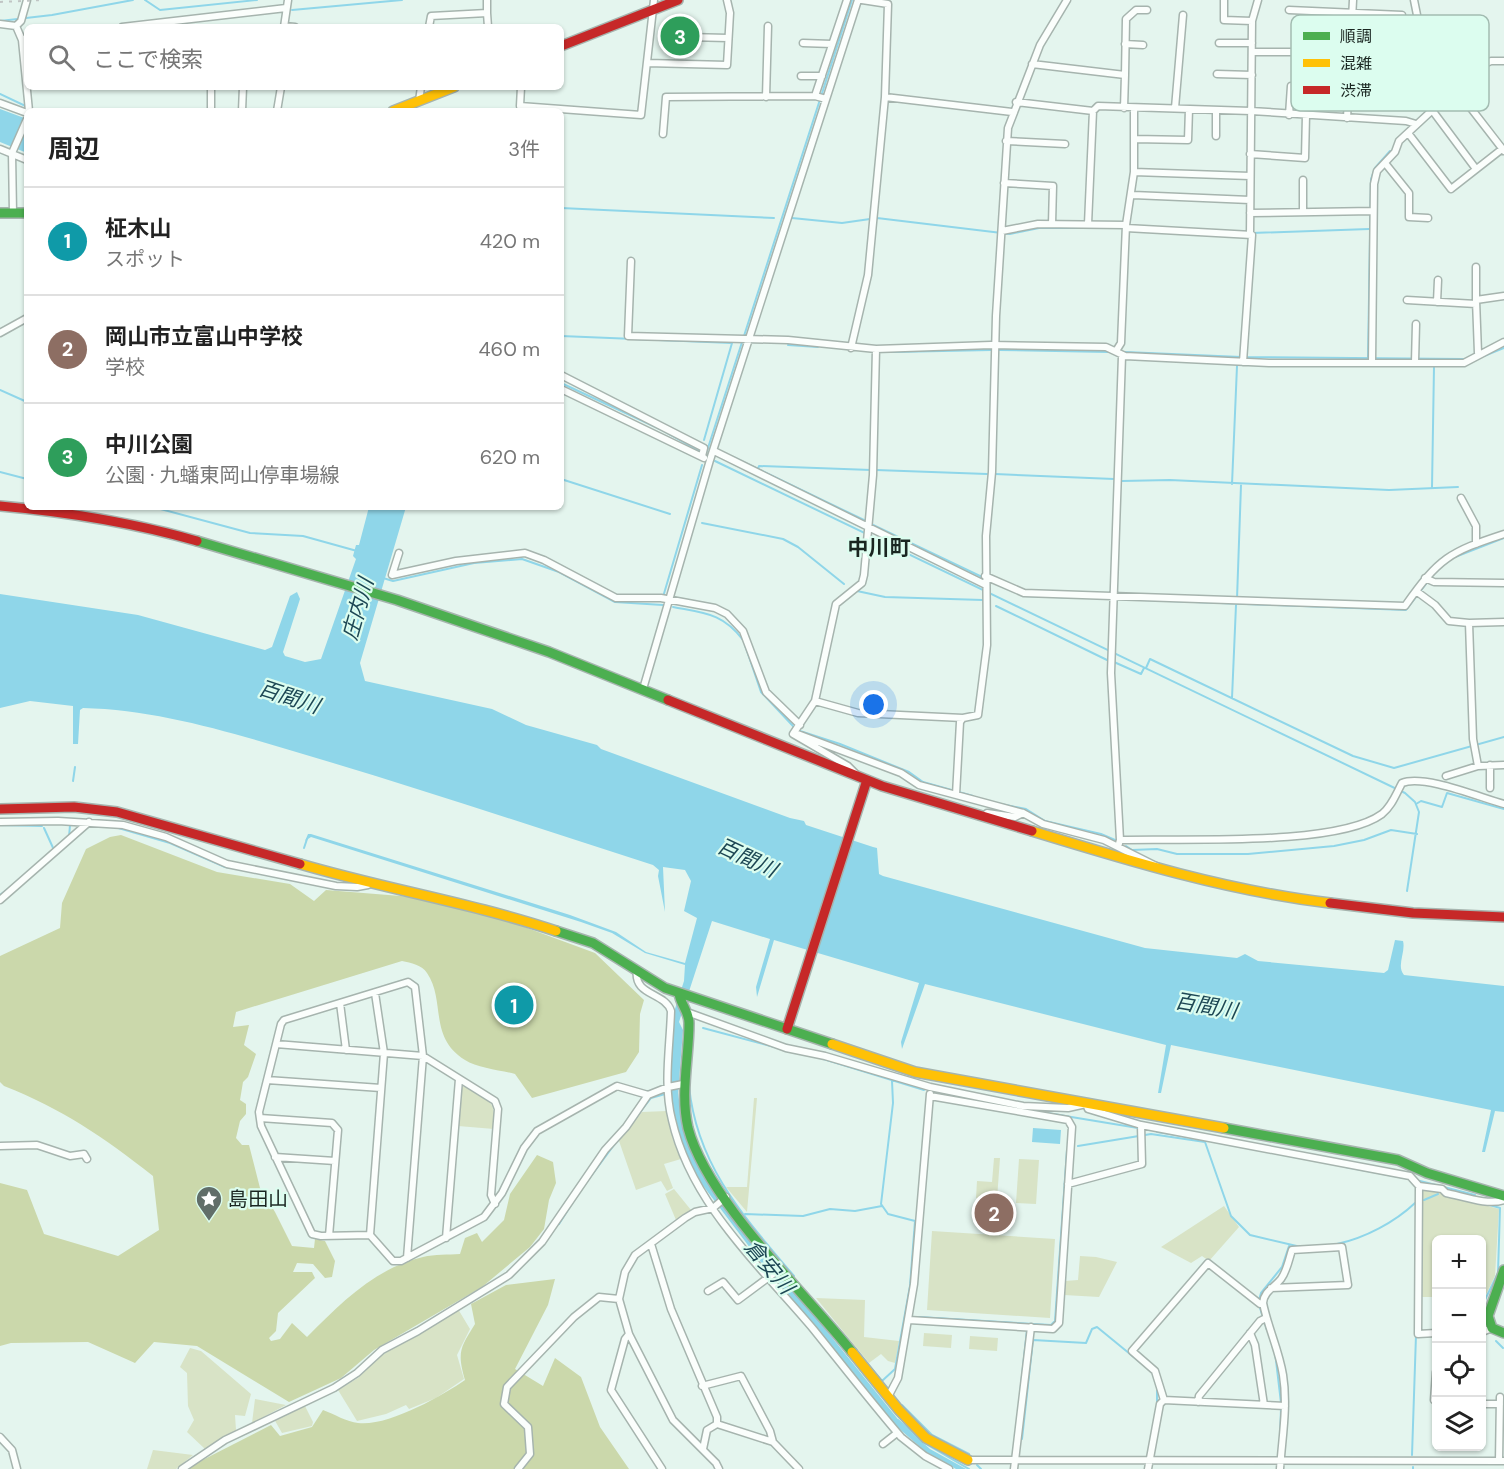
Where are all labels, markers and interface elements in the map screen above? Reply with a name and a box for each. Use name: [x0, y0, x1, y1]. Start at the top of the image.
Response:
pin: 3: [660, 14, 700, 58]
legend: [1291, 15, 1489, 111]
search box: [24, 24, 564, 90]
text: 順調: [1340, 26, 1372, 47]
icon: search: [45, 41, 78, 74]
text: ここで検索: [93, 45, 203, 74]
text: 混雑: [1340, 53, 1372, 74]
text: 渋滞: [1340, 80, 1372, 101]
text: 周辺: [48, 132, 100, 166]
text: 3件: [508, 136, 540, 162]
text: 柾木山: [105, 214, 171, 243]
text: 1: [64, 228, 71, 254]
text: 420 m: [480, 228, 540, 254]
text: スポット: [105, 246, 185, 272]
text: 岡山市立富山中学校: [105, 322, 303, 351]
text: 2: [62, 336, 73, 362]
text: 460 m: [478, 336, 540, 362]
text: 学校: [105, 354, 145, 380]
text: 中川公園: [105, 430, 193, 459]
text: 3: [61, 444, 74, 470]
text: 620 m: [480, 444, 540, 470]
text: 公園 · 九蟠東岡山停車場線: [105, 462, 340, 488]
district label: 中川町: [848, 534, 911, 562]
water label: 庄内川: [336, 573, 381, 643]
water label: 百間川: [255, 674, 325, 721]
your location: [859, 690, 888, 719]
water label: 百間川: [713, 832, 783, 885]
pin: 1: [494, 982, 534, 1028]
water label: 百間川: [1173, 987, 1241, 1026]
place icon: 島田山: [194, 1184, 224, 1222]
place label: 島田山: [228, 1186, 288, 1212]
pin: 2: [974, 1190, 1014, 1236]
water label: 倉安川: [738, 1234, 801, 1302]
map controls: [1432, 1235, 1486, 1451]
button: +: [1432, 1235, 1486, 1289]
button: −: [1432, 1289, 1486, 1343]
button: locate: [1432, 1343, 1486, 1397]
button: layers: [1432, 1397, 1486, 1451]

